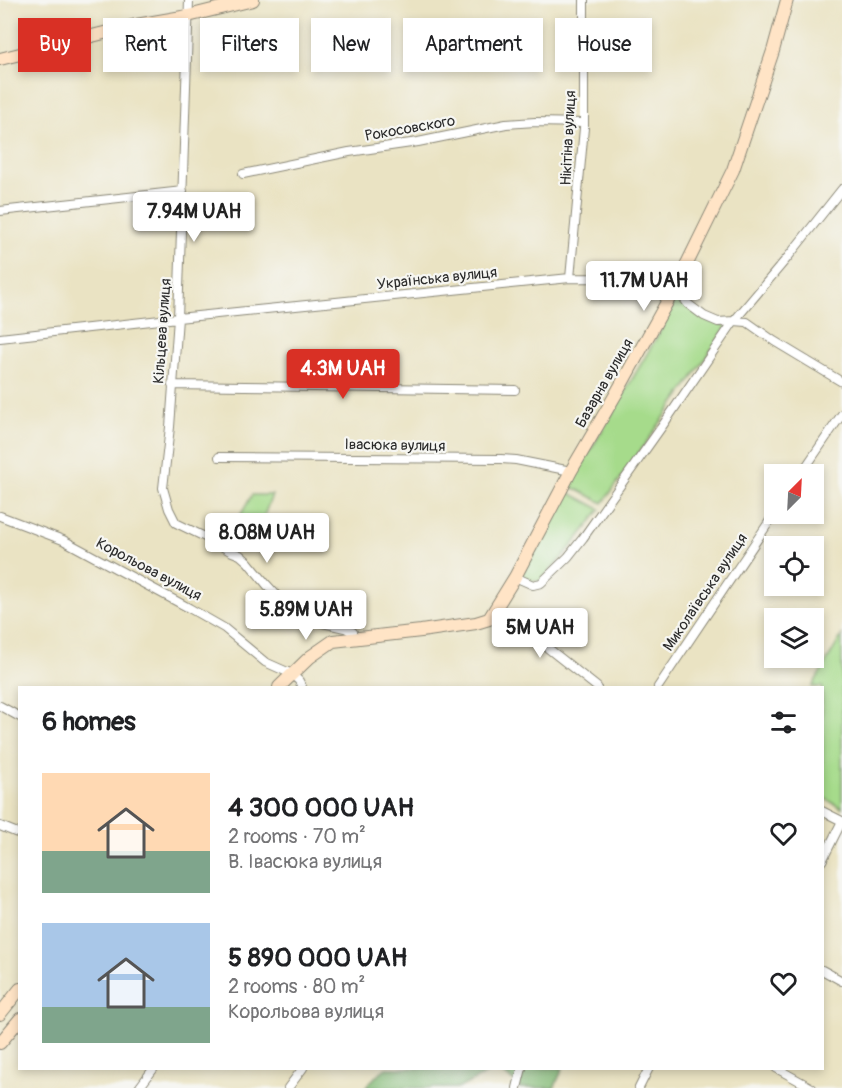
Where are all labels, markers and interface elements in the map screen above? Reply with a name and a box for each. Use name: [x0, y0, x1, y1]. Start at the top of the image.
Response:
chip: Buy: [18, 18, 91, 72]
chip: Rent: [103, 18, 188, 72]
chip: Filters: [200, 18, 299, 72]
chip: New: [311, 18, 391, 72]
chip: Apartment: [403, 18, 543, 72]
chip: House: [555, 18, 652, 72]
street label: Нікітіна вулиця: [557, 90, 580, 186]
street label: Рокосовского: [364, 111, 457, 146]
pin: 7.94M UAH: [125, 192, 263, 243]
text: 7.94M UAH: [147, 199, 241, 224]
pin: 11.7M UAH: [575, 261, 713, 312]
street label: Українська вулиця: [376, 263, 498, 294]
text: 11.7M UAH: [600, 268, 688, 293]
street label: Кільцева вулиця: [149, 278, 176, 384]
street label: Базарна вулиця: [571, 335, 638, 431]
pin: 4.3M UAH: [281, 349, 405, 400]
text: 4.3M UAH: [301, 356, 385, 381]
street label: Івасюка вулиця: [344, 435, 445, 456]
north arrow: [764, 464, 824, 524]
map controls: [764, 464, 824, 668]
pin: 8.08M UAH: [198, 513, 336, 564]
text: 8.08M UAH: [219, 520, 315, 545]
street label: Миколаївська вулиця: [659, 530, 752, 655]
street label: Корольова вулиця: [93, 534, 205, 605]
button: locate: [764, 536, 824, 596]
pin: 5.89M UAH: [237, 590, 375, 641]
text: 5.89M UAH: [259, 597, 353, 622]
pin: 5M UAH: [491, 608, 589, 659]
button: layers: [764, 608, 824, 668]
text: 5M UAH: [506, 615, 574, 640]
text: 6 homes: [42, 706, 136, 738]
icon: filters: [767, 706, 800, 739]
text: 4 300 000 UAH: [228, 792, 414, 824]
icon: home: [90, 797, 162, 869]
icon: heart: [767, 817, 800, 850]
text: 2 rooms · 70 m²: [228, 824, 366, 849]
text: В. Івасюка вулиця: [228, 849, 382, 874]
text: 5 890 000 UAH: [228, 942, 407, 974]
icon: home: [90, 947, 162, 1019]
icon: heart: [767, 967, 800, 1000]
text: 2 rooms · 80 m²: [228, 974, 365, 999]
text: Корольова вулиця: [228, 999, 384, 1024]

